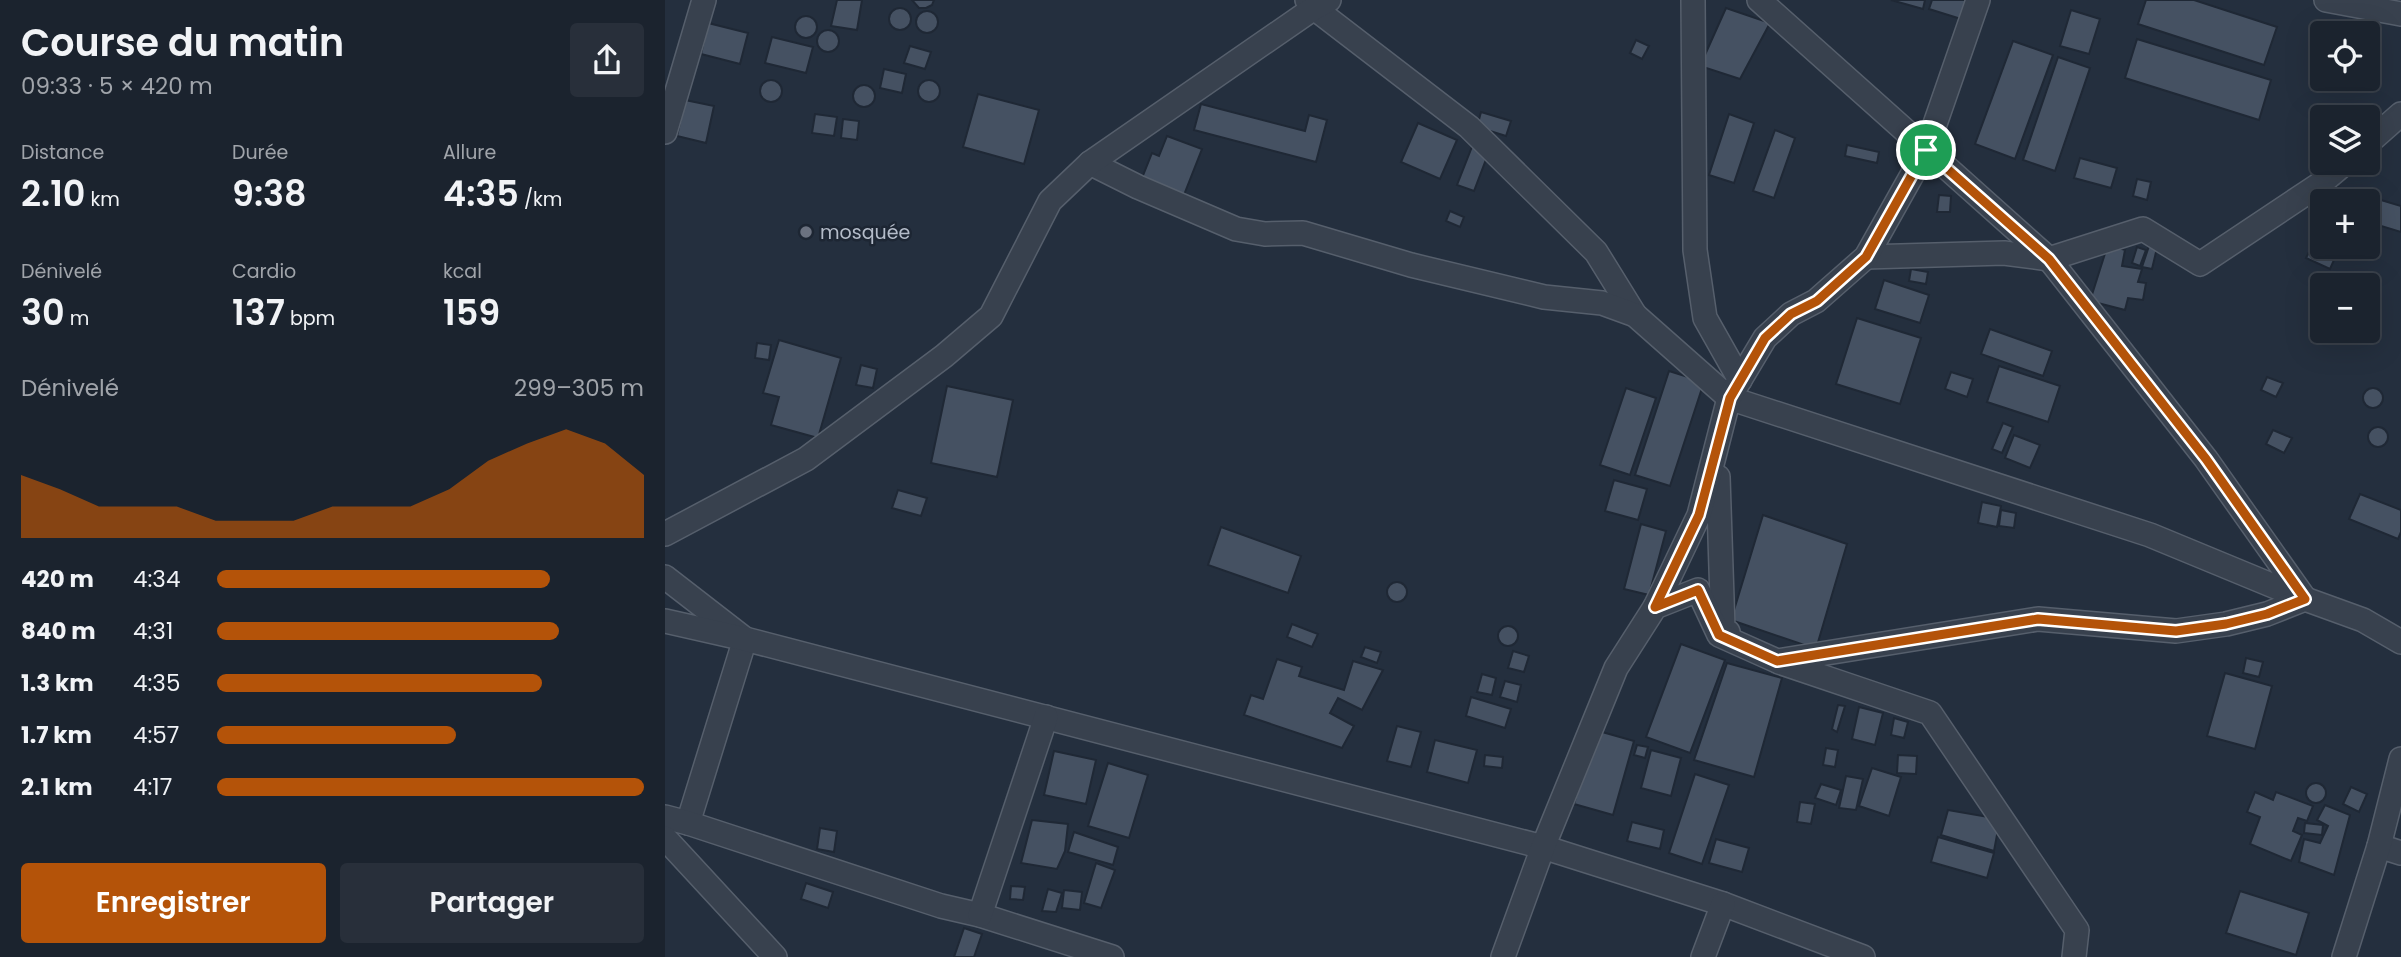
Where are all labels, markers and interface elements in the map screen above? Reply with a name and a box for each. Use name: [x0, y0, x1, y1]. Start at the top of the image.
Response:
text: Course du matin: [21, 16, 344, 69]
map controls: [2310, 21, 2380, 343]
button: locate: [2310, 21, 2380, 91]
button: share: [570, 23, 644, 97]
text: 09:33 · 5 × 420 m: [21, 70, 213, 102]
button: layers: [2310, 105, 2380, 175]
pin: [1896, 120, 1956, 180]
icon: arrive: [1907, 131, 1945, 169]
text: Distance: [21, 139, 104, 166]
text: Durée: [232, 139, 288, 166]
text: Allure: [443, 139, 496, 166]
text: 2.10: [21, 169, 85, 218]
text: 9:38: [232, 169, 307, 218]
text: 4:35: [443, 169, 519, 218]
text: km: [85, 186, 120, 213]
text: /km: [519, 186, 562, 213]
button: +: [2310, 189, 2380, 259]
place label: mosquée: [820, 219, 910, 246]
marker: mosquée: [798, 224, 814, 240]
text: Dénivelé: [21, 258, 102, 285]
text: Cardio: [232, 258, 296, 285]
text: kcal: [443, 258, 482, 285]
button: −: [2310, 273, 2380, 343]
text: 30: [21, 288, 65, 337]
text: 137: [232, 288, 285, 337]
text: 159: [443, 288, 500, 337]
text: m: [65, 305, 89, 332]
text: bpm: [285, 305, 335, 332]
text: Dénivelé: [21, 372, 119, 404]
text: 299–305 m: [514, 372, 644, 404]
text: 420 m: [21, 563, 94, 595]
text: 4:34: [133, 563, 180, 595]
text: 840 m: [21, 615, 96, 647]
text: 4:31: [133, 615, 173, 647]
text: 1.3 km: [21, 667, 94, 699]
text: 4:35: [133, 667, 180, 699]
text: 1.7 km: [21, 719, 92, 751]
text: 4:57: [133, 719, 179, 751]
text: 2.1 km: [21, 771, 93, 803]
text: 4:17: [133, 771, 172, 803]
button: Enregistrer: [21, 863, 326, 943]
button: Partager: [340, 863, 644, 943]

